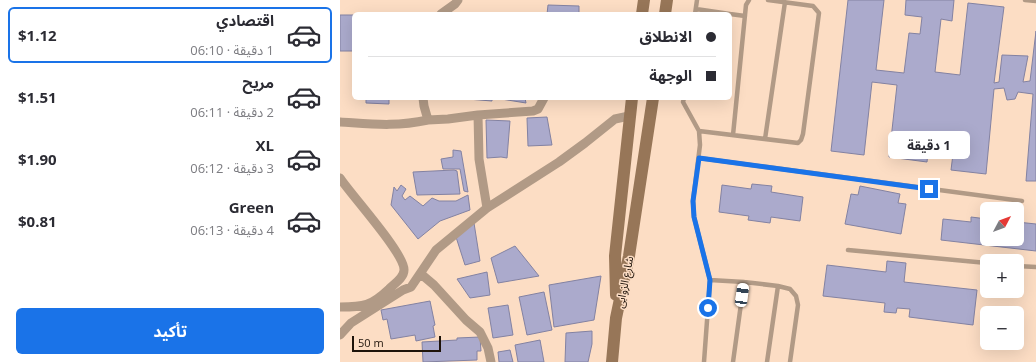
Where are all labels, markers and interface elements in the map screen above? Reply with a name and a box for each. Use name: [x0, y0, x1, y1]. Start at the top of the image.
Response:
text: اقتصادي: [216, 10, 274, 30]
icon: car: [286, 17, 322, 53]
text: $1.12: [18, 25, 57, 45]
text: الانطلاق: [640, 26, 692, 46]
text: 1 دقيقة · 06:10: [190, 41, 274, 59]
text: الوجهة: [649, 65, 692, 85]
text: مريح: [242, 72, 274, 92]
icon: car: [286, 79, 322, 115]
text: $1.51: [18, 87, 57, 107]
text: 2 دقيقة · 06:11: [190, 103, 274, 121]
callout: 1 دقيقة: [888, 131, 970, 159]
text: XL: [256, 135, 274, 155]
text: 1 دقيقة: [907, 136, 951, 154]
icon: car: [286, 141, 322, 177]
text: $1.90: [18, 149, 57, 169]
text: 3 دقيقة · 06:12: [190, 159, 274, 177]
route end: [920, 180, 938, 198]
text: Green: [229, 197, 274, 217]
north arrow: [980, 202, 1024, 246]
map controls: [980, 202, 1024, 350]
icon: car: [286, 203, 322, 239]
text: $0.81: [18, 211, 57, 231]
text: 4 دقيقة · 06:13: [190, 221, 274, 239]
street label: شارع الزوابى: [612, 254, 637, 310]
button: +: [980, 254, 1024, 298]
car: [734, 282, 750, 308]
route start: [699, 299, 717, 317]
button: −: [980, 306, 1024, 350]
button: تأكيد: [16, 308, 324, 354]
scale bar: [352, 334, 441, 353]
text: 50 m: [358, 335, 384, 350]

